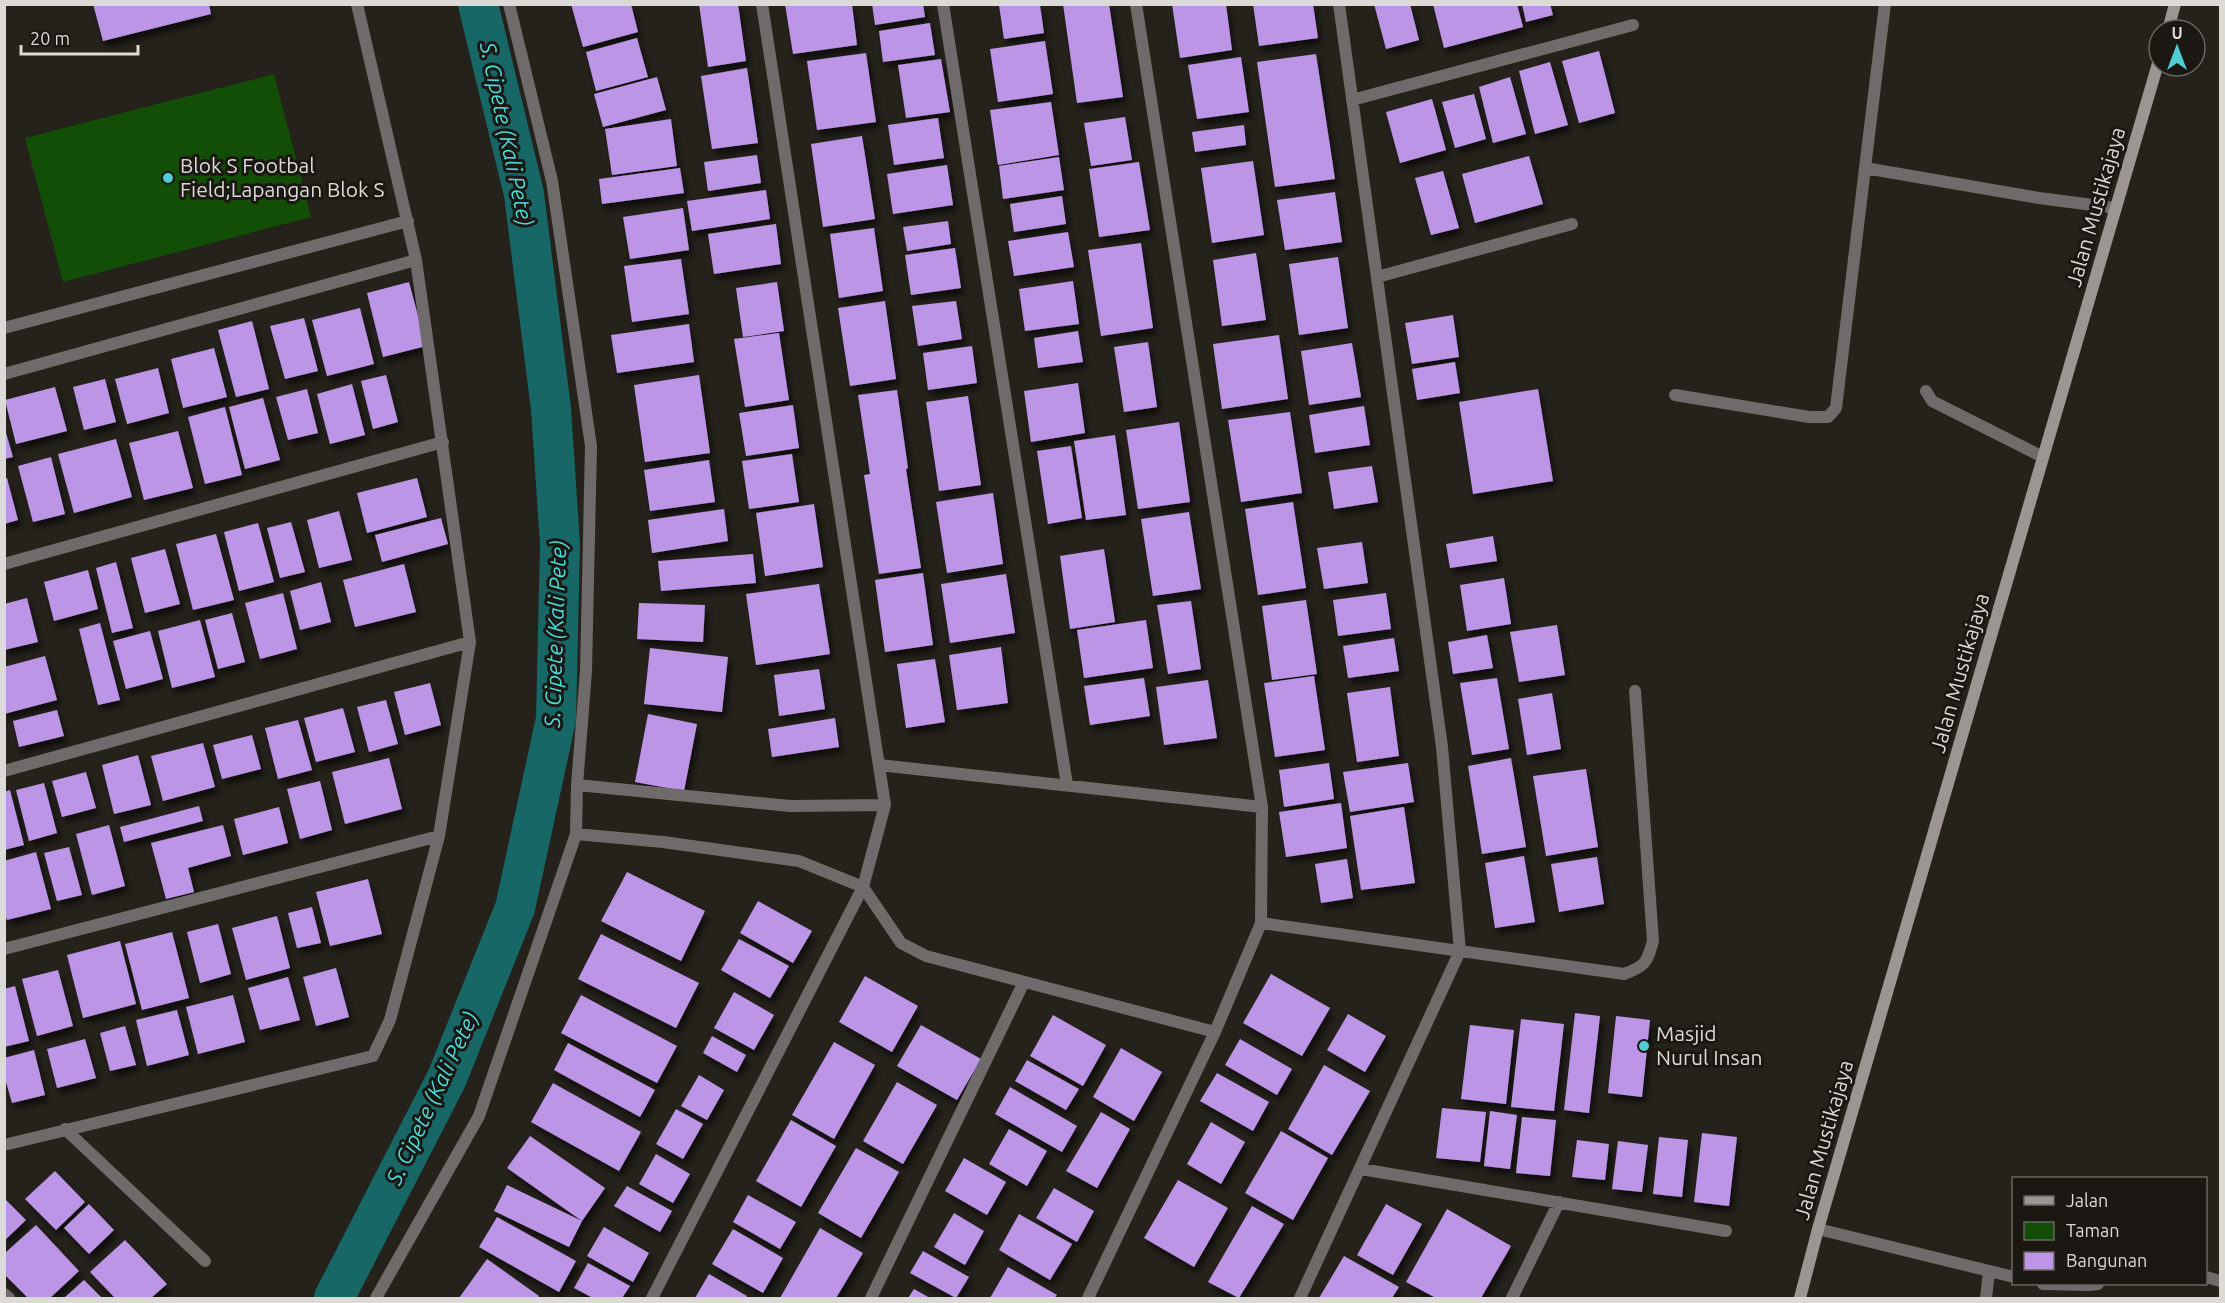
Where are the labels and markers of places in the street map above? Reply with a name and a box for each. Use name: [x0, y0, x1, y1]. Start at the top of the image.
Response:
place label: Blok S Footbal Field;Lapangan Blok S: [180, 153, 384, 201]
marker: Blok S Footbal Field;Lapangan Blok S: [161, 171, 175, 185]
place label: Masjid Nurul Insan: [1656, 1021, 1763, 1069]
marker: Masjid Nurul Insan: [1637, 1039, 1651, 1053]

